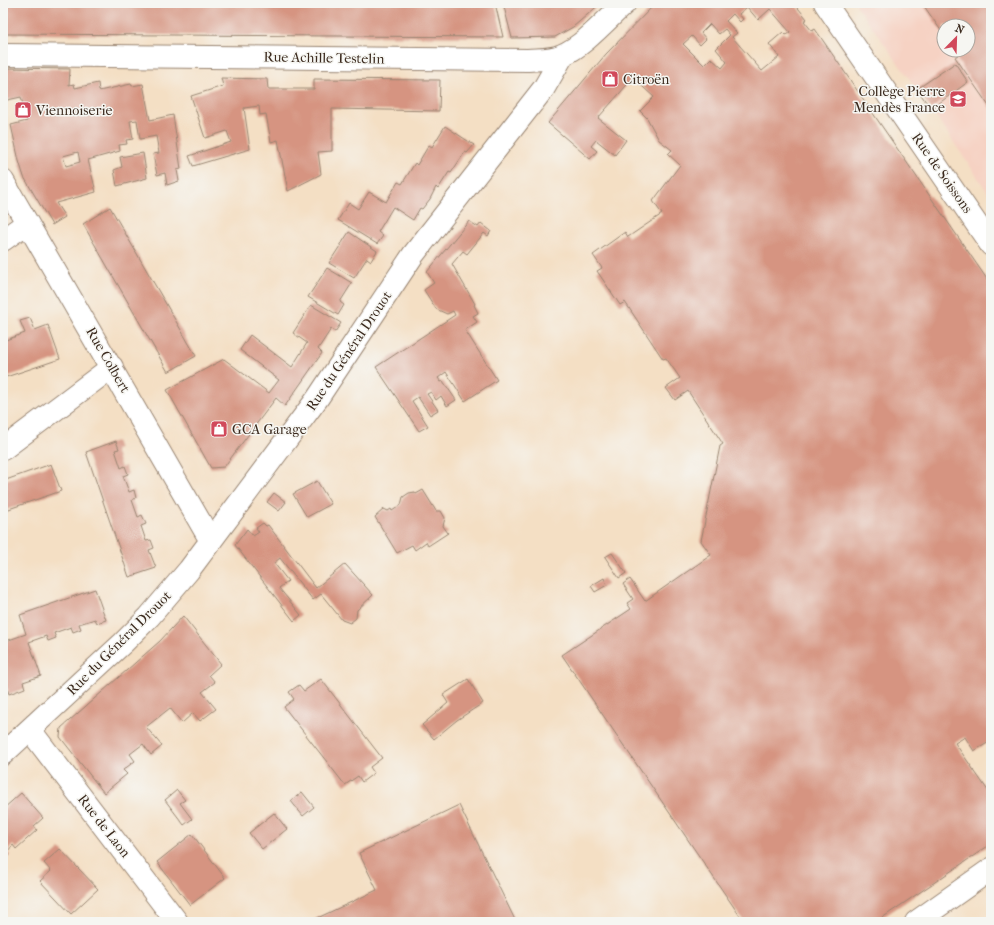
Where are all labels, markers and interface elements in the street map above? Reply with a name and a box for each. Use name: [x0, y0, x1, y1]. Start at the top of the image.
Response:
north arrow: [936, 18, 976, 58]
text: N: [953, 22, 967, 37]
street label: Rue Achille Testelin: [263, 48, 385, 68]
shop icon: Citroën: [600, 69, 620, 89]
place label: Citroën: [623, 71, 669, 88]
place label: Collège Pierre Mendès France: [854, 83, 945, 116]
school or university icon: Collège Pierre Mendès France: [948, 89, 968, 109]
shop icon: Viennoiserie: [13, 100, 33, 120]
place label: Viennoiserie: [35, 102, 112, 119]
street label: Rue de Soissons: [908, 130, 976, 216]
street label: Rue du Général Drouot: [303, 288, 395, 414]
street label: Rue Colbert: [82, 324, 134, 396]
shop icon: GCA Garage: [209, 419, 229, 439]
place label: GCA Garage: [232, 421, 307, 438]
street label: Rue du Général Drouot: [63, 587, 175, 699]
street label: Rue de Laon: [74, 791, 134, 861]

